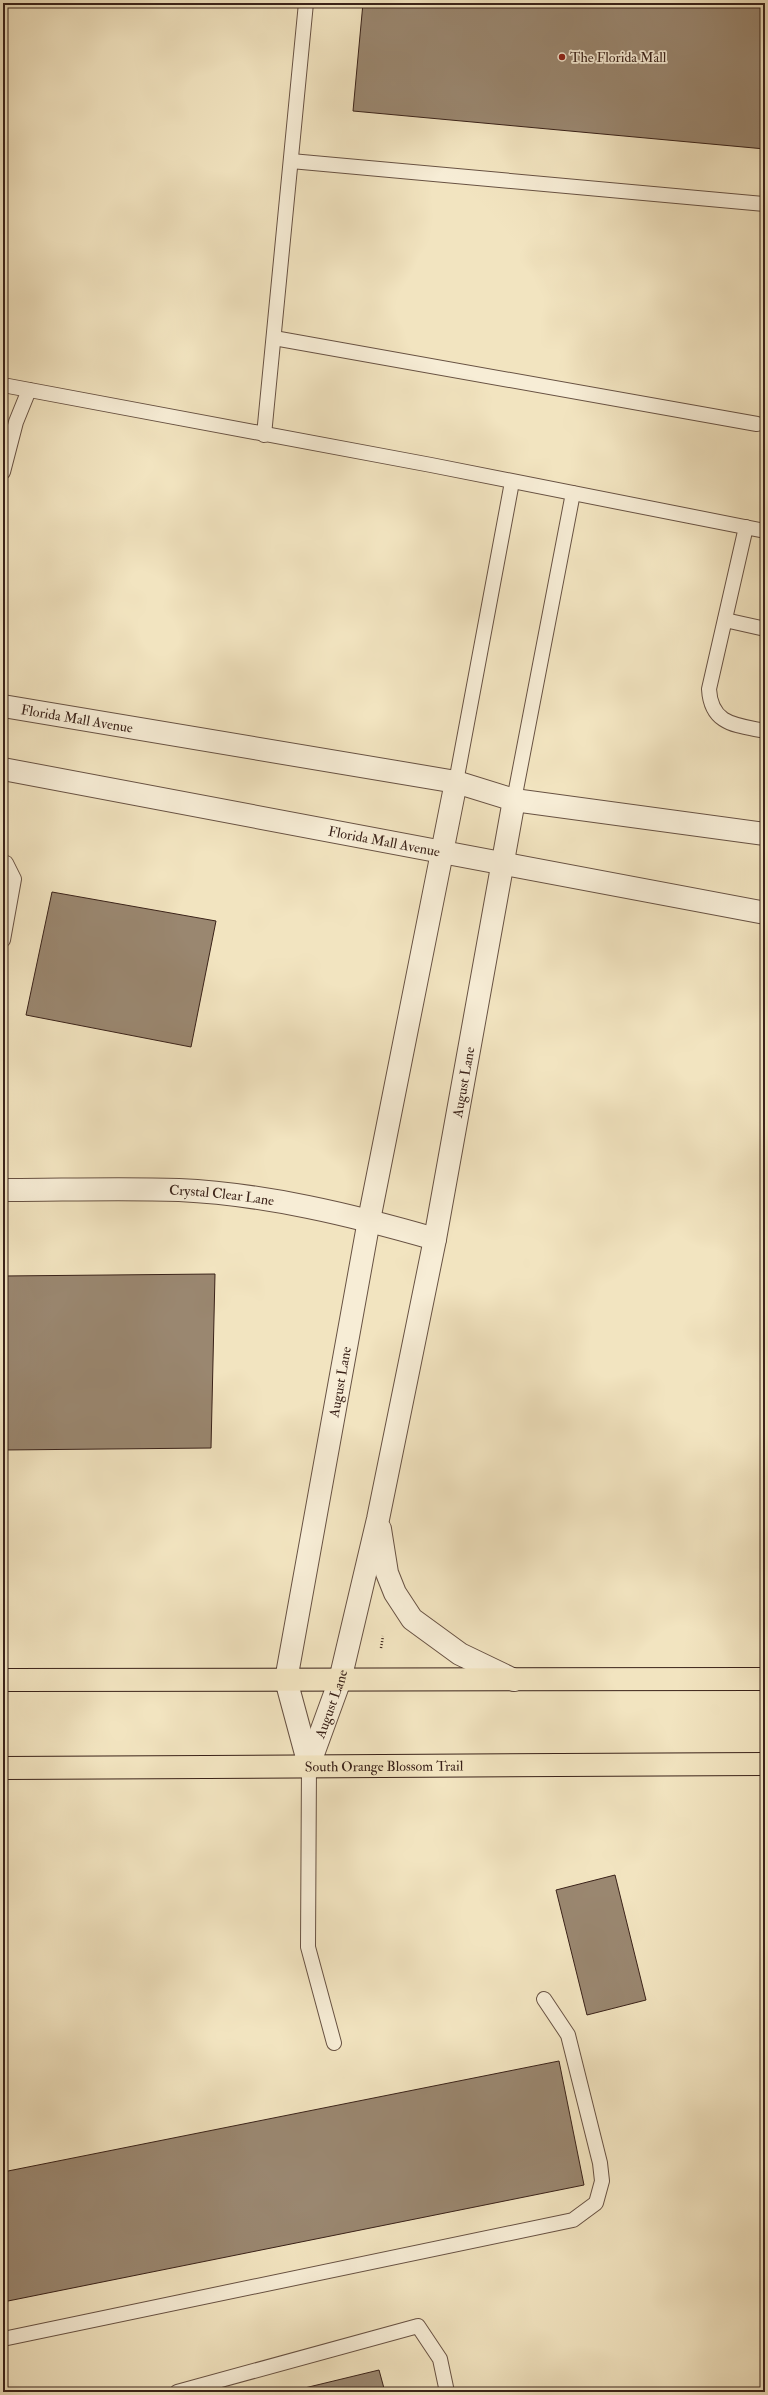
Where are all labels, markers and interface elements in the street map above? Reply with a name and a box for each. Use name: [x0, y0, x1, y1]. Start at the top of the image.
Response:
place label: The Florida Mall: [570, 49, 667, 66]
marker: The Florida Mall: [557, 52, 567, 62]
street label: Florida Mall Avenue: [19, 701, 134, 737]
street label: Florida Mall Avenue: [327, 823, 442, 860]
street label: August Lane: [449, 1045, 478, 1120]
street label: Crystal Clear Lane: [169, 1182, 276, 1210]
street label: August Lane: [325, 1345, 355, 1420]
street label: August Lane: [311, 1668, 351, 1742]
street label: South Orange Blossom Trail: [305, 1758, 464, 1775]

